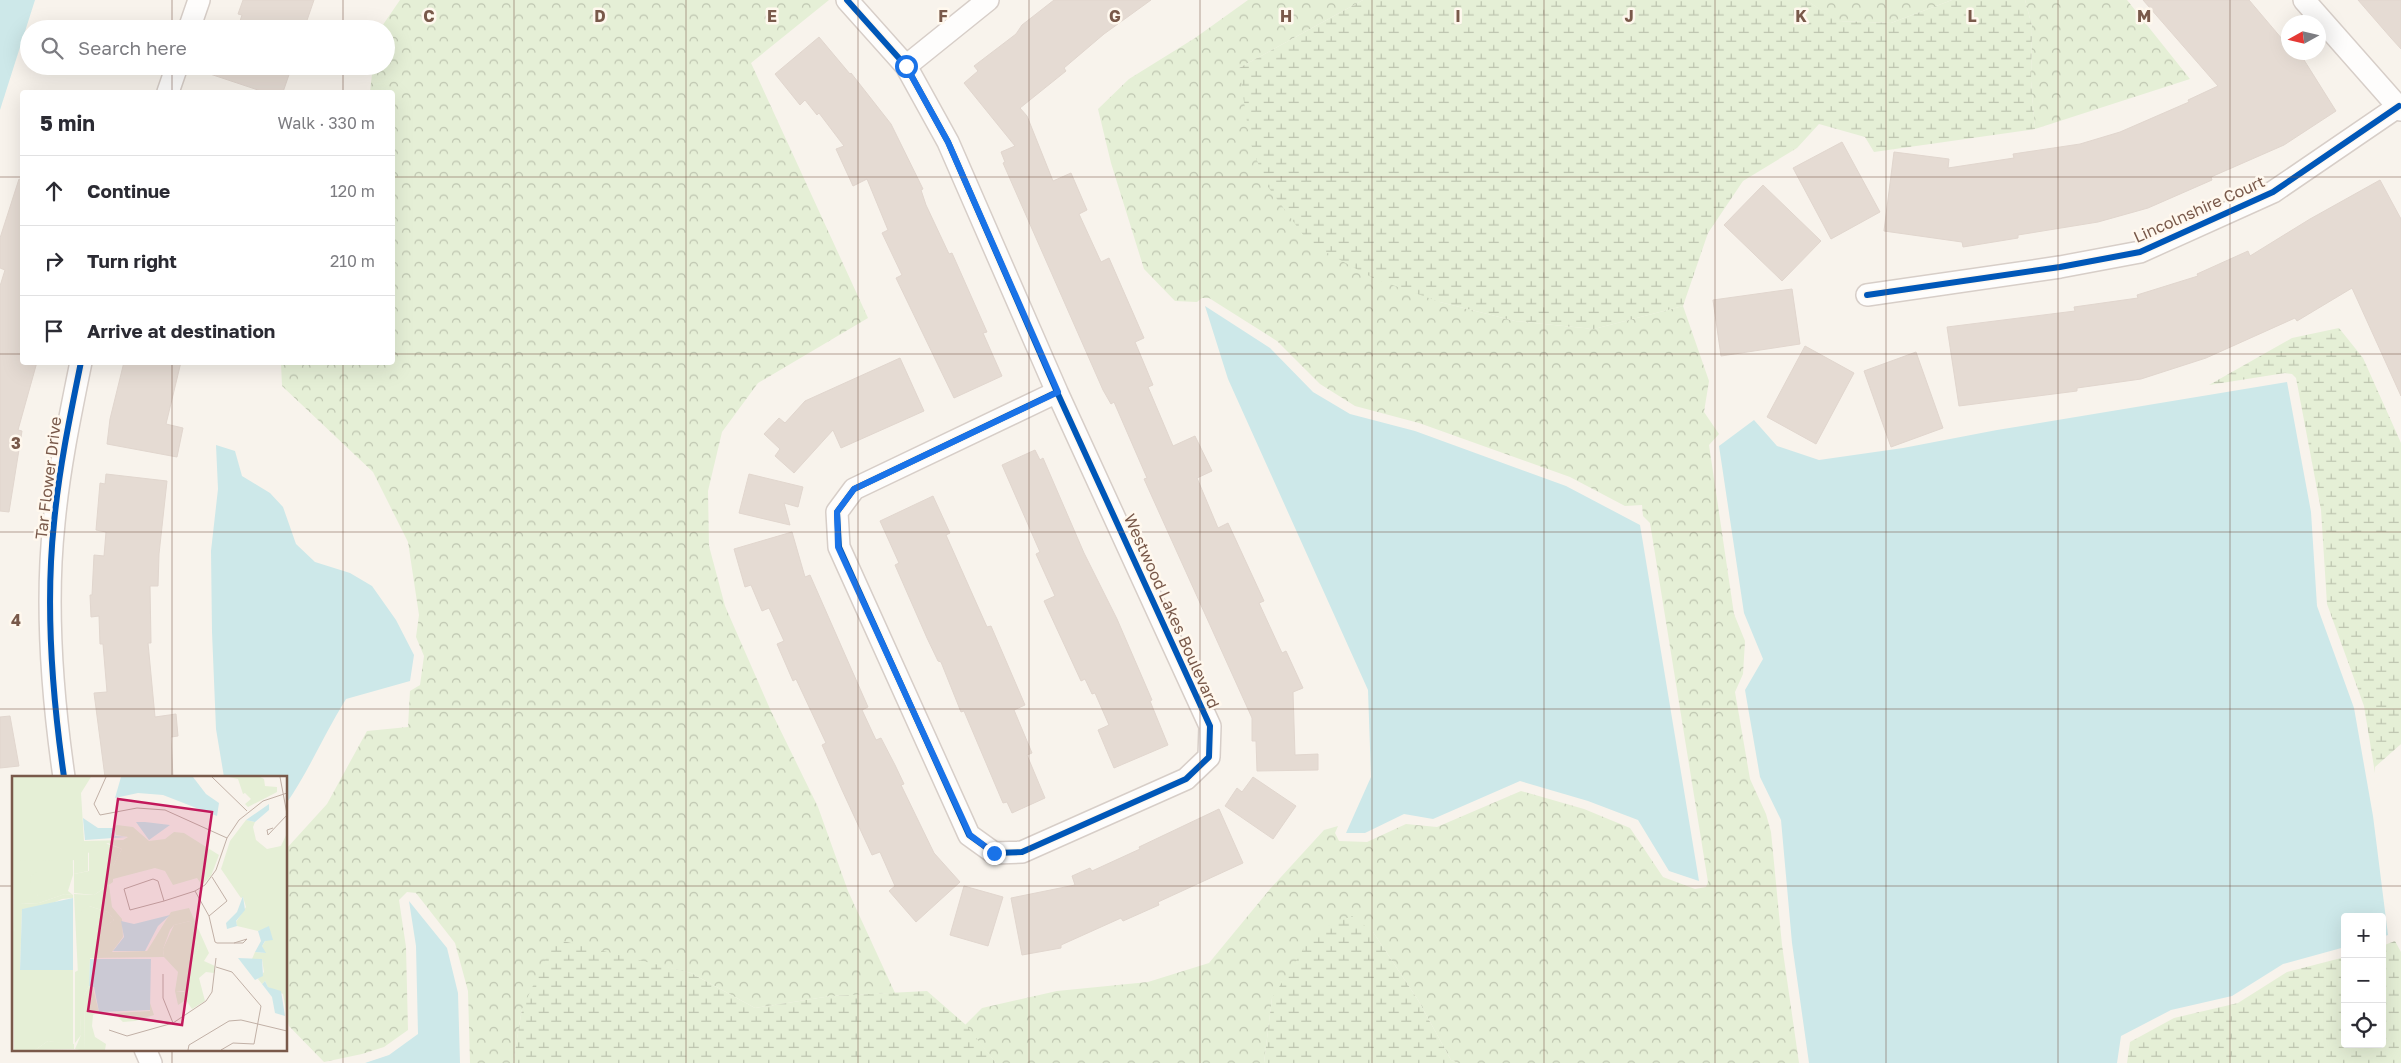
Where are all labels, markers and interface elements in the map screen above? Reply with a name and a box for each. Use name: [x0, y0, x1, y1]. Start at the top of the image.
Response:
text: C: [423, 6, 435, 26]
text: D: [594, 6, 606, 26]
text: E: [767, 6, 777, 26]
text: F: [938, 6, 948, 26]
text: G: [1109, 6, 1121, 26]
text: H: [1280, 6, 1292, 26]
text: I: [1455, 6, 1461, 26]
text: J: [1624, 6, 1634, 26]
text: K: [1795, 6, 1807, 26]
text: L: [1967, 6, 1977, 26]
text: M: [2137, 6, 2151, 26]
north arrow: [2281, 15, 2326, 60]
search box: [20, 20, 395, 75]
icon: search: [38, 34, 66, 62]
text: Search here: [78, 36, 187, 59]
route start: [895, 55, 918, 78]
text: 5 min: [40, 110, 95, 136]
text: Walk · 330 m: [277, 113, 375, 133]
street label: Lincolnshire Court: [2130, 171, 2268, 247]
icon: ahead: [40, 177, 68, 205]
text: Continue: [87, 179, 170, 202]
text: 120 m: [330, 181, 375, 201]
icon: right: [40, 247, 68, 275]
text: Turn right: [87, 249, 177, 272]
text: 210 m: [330, 251, 375, 271]
icon: arrive: [40, 317, 68, 345]
text: Arrive at destination: [87, 319, 275, 342]
street label: Tar Flower Drive: [31, 415, 65, 541]
text: 3: [11, 433, 21, 453]
street label: Westwood Lakes Boulevard: [1120, 511, 1224, 711]
text: 4: [11, 610, 21, 630]
inset map: [12, 776, 288, 1050]
route end: [983, 842, 1006, 865]
map controls: [2341, 913, 2386, 1048]
button: +: [2341, 913, 2386, 958]
button: −: [2341, 958, 2386, 1003]
button: locate: [2341, 1003, 2386, 1048]

